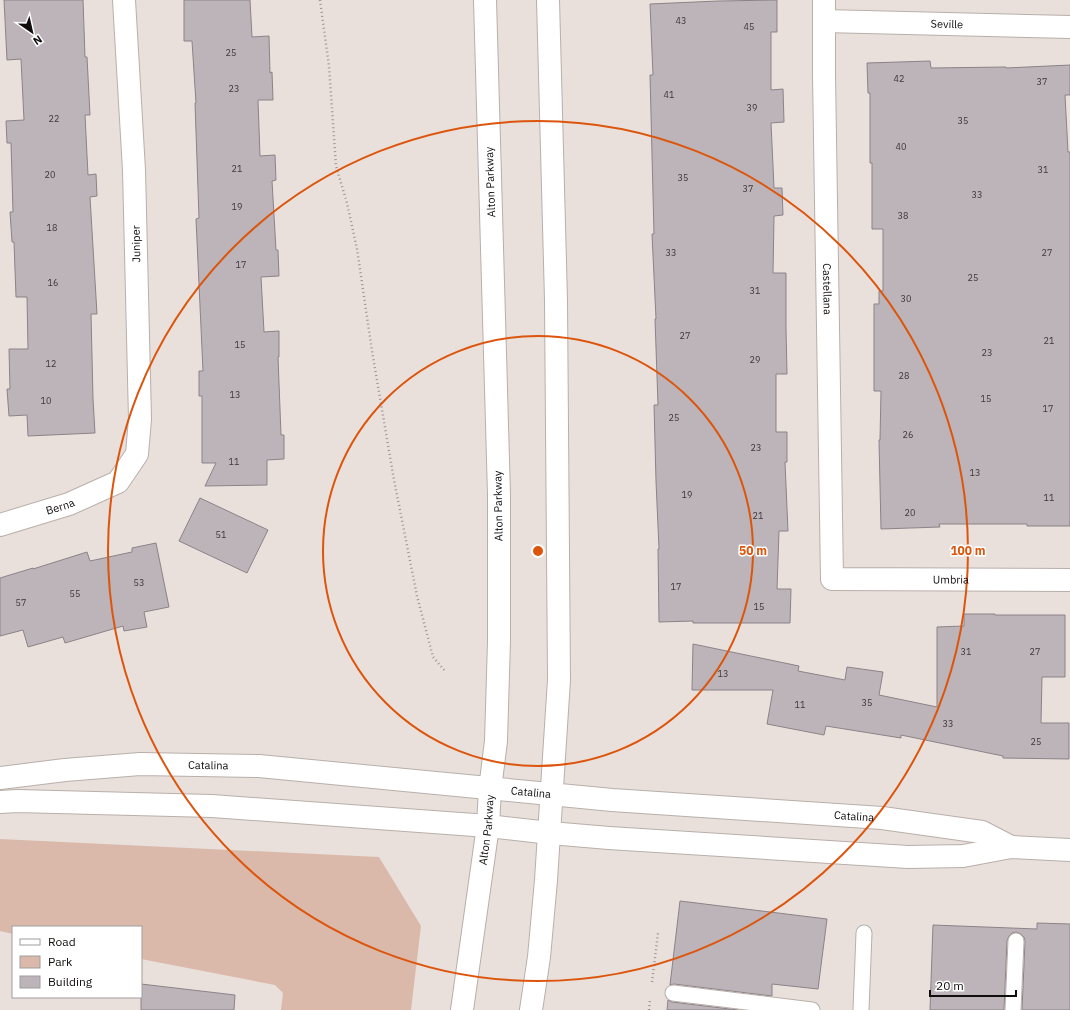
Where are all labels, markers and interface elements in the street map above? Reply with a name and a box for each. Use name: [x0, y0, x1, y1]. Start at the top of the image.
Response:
north arrow: [12, 12, 52, 52]
house number: 43: [676, 15, 686, 26]
street label: Seville: [931, 17, 963, 31]
house number: 45: [744, 21, 754, 32]
text: N: [30, 32, 45, 48]
house number: 25: [226, 47, 236, 58]
house number: 42: [894, 73, 904, 84]
house number: 37: [1037, 76, 1047, 87]
house number: 23: [229, 83, 239, 94]
house number: 41: [664, 89, 674, 100]
house number: 39: [747, 102, 757, 113]
house number: 22: [49, 113, 59, 124]
house number: 35: [958, 115, 968, 126]
house number: 40: [896, 141, 906, 152]
street label: Alton Parkway: [482, 146, 498, 218]
house number: 21: [232, 163, 242, 174]
house number: 31: [1038, 164, 1048, 175]
house number: 20: [45, 169, 55, 180]
house number: 35: [678, 172, 688, 183]
house number: 37: [743, 183, 753, 194]
house number: 33: [972, 189, 982, 200]
house number: 19: [232, 201, 242, 212]
house number: 38: [898, 210, 908, 221]
house number: 18: [47, 222, 57, 233]
street label: Juniper: [129, 225, 143, 263]
house number: 33: [666, 247, 676, 258]
house number: 27: [1042, 247, 1052, 258]
house number: 17: [236, 259, 246, 270]
street label: Castellana: [820, 263, 835, 315]
house number: 25: [968, 272, 978, 283]
house number: 16: [48, 277, 58, 288]
house number: 31: [750, 285, 760, 296]
house number: 30: [901, 293, 911, 304]
house number: 27: [680, 330, 690, 341]
house number: 21: [1044, 335, 1054, 346]
house number: 15: [235, 339, 245, 350]
house number: 23: [982, 347, 992, 358]
house number: 29: [750, 354, 760, 365]
house number: 12: [46, 358, 56, 369]
house number: 28: [899, 370, 909, 381]
house number: 13: [230, 389, 240, 400]
house number: 15: [981, 393, 991, 404]
house number: 10: [41, 395, 51, 406]
house number: 17: [1043, 403, 1053, 414]
house number: 25: [669, 412, 679, 423]
house number: 26: [903, 429, 913, 440]
house number: 23: [751, 442, 761, 453]
house number: 11: [229, 456, 239, 467]
house number: 13: [970, 467, 980, 478]
street label: Alton Parkway: [490, 470, 506, 541]
house number: 19: [682, 489, 692, 500]
house number: 11: [1044, 492, 1054, 503]
street label: Berna: [44, 495, 77, 518]
house number: 20: [905, 507, 915, 518]
house number: 21: [753, 510, 763, 521]
house number: 51: [216, 529, 226, 540]
text: 50 m: [739, 543, 767, 558]
text: 100 m: [950, 543, 986, 558]
centre of rings: [531, 544, 545, 558]
street label: Umbria: [933, 572, 969, 587]
house number: 53: [134, 577, 144, 588]
house number: 17: [671, 581, 681, 592]
house number: 55: [70, 588, 80, 599]
house number: 57: [16, 597, 26, 608]
house number: 15: [754, 601, 764, 612]
house number: 31: [961, 646, 971, 657]
house number: 27: [1030, 646, 1040, 657]
house number: 13: [718, 668, 728, 679]
house number: 35: [862, 697, 872, 708]
house number: 11: [795, 699, 805, 710]
house number: 33: [943, 718, 953, 729]
house number: 25: [1031, 736, 1041, 747]
street label: Catalina: [188, 758, 229, 772]
street label: Catalina: [510, 783, 552, 801]
street label: Alton Parkway: [476, 794, 497, 866]
street label: Catalina: [833, 808, 875, 824]
legend: [12, 926, 142, 998]
text: Road: [48, 934, 76, 949]
text: Park: [48, 954, 73, 969]
scale bar: [930, 972, 1016, 998]
text: Building: [48, 974, 93, 989]
text: 20 m: [936, 978, 964, 993]

